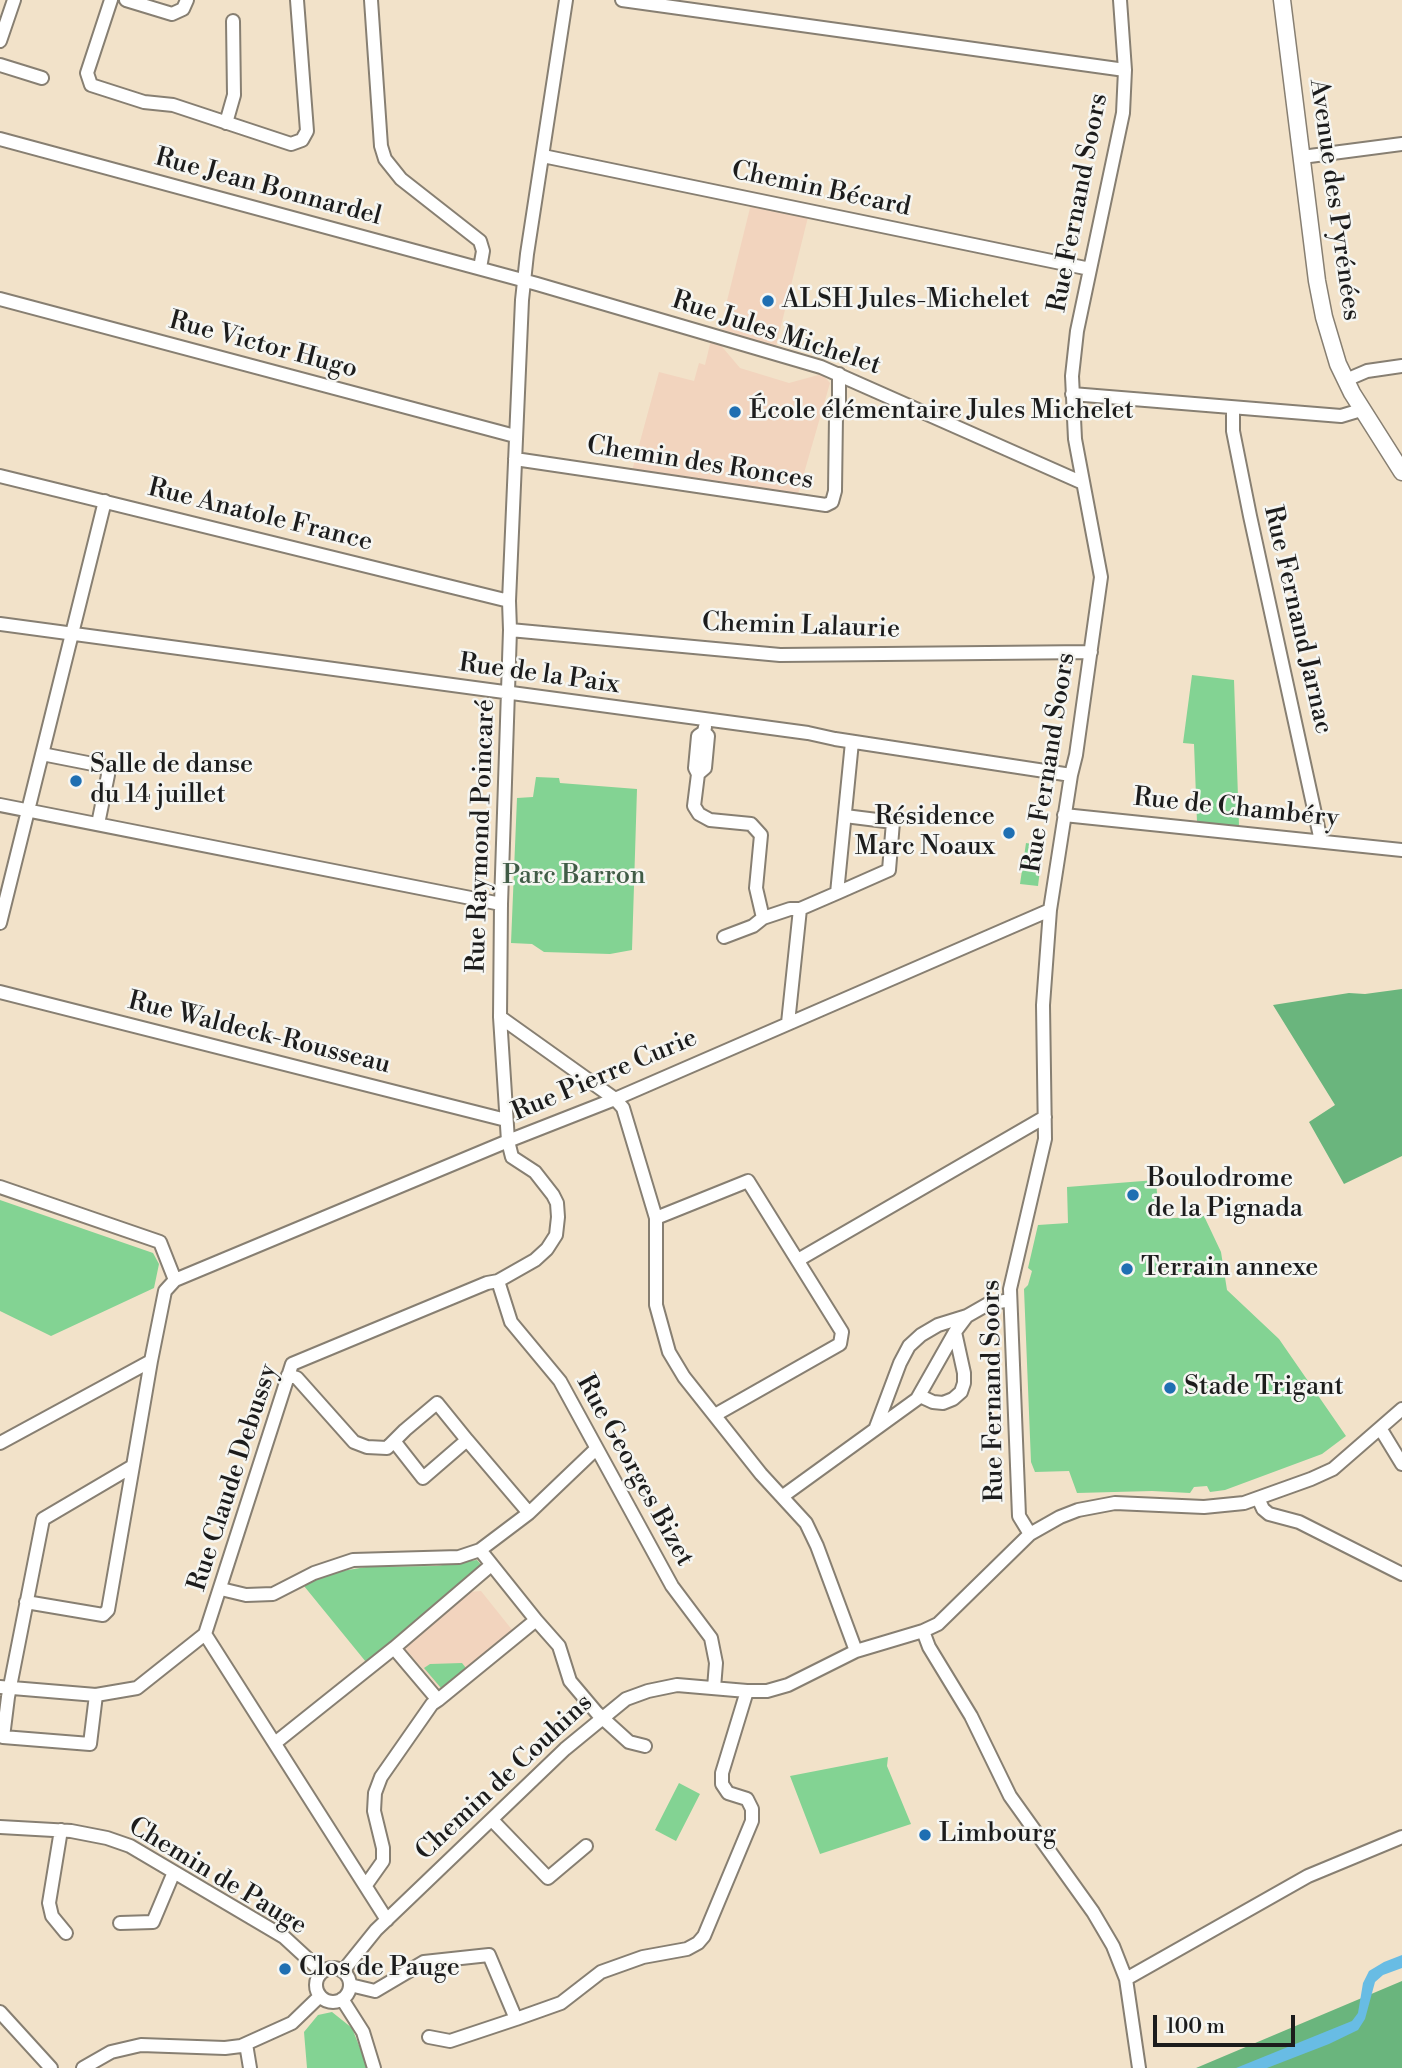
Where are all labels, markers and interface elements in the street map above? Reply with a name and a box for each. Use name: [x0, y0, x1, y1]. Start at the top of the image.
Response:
street label: Avenue des Pyrénées: [1302, 77, 1366, 323]
street label: Rue Fernand Soors: [1042, 91, 1116, 315]
street label: Rue Jean Bonnardel: [151, 143, 385, 233]
street label: Chemin Bécard: [729, 156, 913, 224]
street label: Rue Jules Michelet: [668, 285, 884, 383]
place label: ALSH Jules-Michelet: [782, 285, 1030, 317]
marker: ALSH Jules-Michelet: [760, 293, 776, 309]
street label: Rue Victor Hugo: [165, 306, 361, 386]
place label: École élémentaire Jules Michelet: [749, 396, 1134, 428]
marker: École élémentaire Jules Michelet: [727, 404, 743, 420]
street label: Chemin des Ronces: [585, 431, 815, 497]
street label: Rue Anatole France: [145, 473, 375, 559]
street label: Rue Fernand Jarnac: [1256, 503, 1338, 737]
street label: Chemin Lalaurie: [701, 608, 901, 646]
street label: Rue de la Paix: [457, 648, 621, 702]
street label: Rue Fernand Soors: [1017, 651, 1083, 875]
street label: Rue Raymond Poincaré: [462, 699, 502, 973]
place label: Salle de danse du 14 juillet: [90, 750, 253, 812]
marker: Salle de danse du 14 juillet: [68, 773, 84, 789]
street label: Rue de Chambéry: [1132, 783, 1340, 835]
place label: Résidence Marc Noaux: [855, 802, 995, 864]
marker: Résidence Marc Noaux: [1001, 825, 1017, 841]
park label: Parc Barron: [502, 861, 646, 893]
street label: Rue Waldeck-Rousseau: [124, 986, 394, 1082]
street label: Rue Pierre Curie: [508, 1023, 702, 1129]
place label: Boulodrome de la Pignada: [1147, 1164, 1303, 1226]
marker: Boulodrome de la Pignada: [1125, 1187, 1141, 1203]
place label: Terrain annexe: [1141, 1253, 1318, 1285]
marker: Terrain annexe: [1119, 1261, 1135, 1277]
street label: Rue Fernand Soors: [976, 1280, 1012, 1502]
street label: Rue Claude Debussy: [183, 1360, 285, 1596]
street label: Rue Georges Bizet: [569, 1370, 699, 1572]
place label: Stade Trigant: [1184, 1372, 1344, 1404]
marker: Stade Trigant: [1162, 1380, 1178, 1396]
street label: Chemin de Couhins: [410, 1688, 600, 1868]
street label: Chemin de Pauge: [122, 1811, 312, 1943]
place label: Limbourg: [939, 1819, 1056, 1851]
marker: Limbourg: [917, 1827, 933, 1843]
place label: Clos de Pauge: [299, 1953, 460, 1985]
marker: Clos de Pauge: [277, 1961, 293, 1977]
scale bar: [1157, 2002, 1299, 2046]
text: 100 m: [1166, 2014, 1225, 2040]

